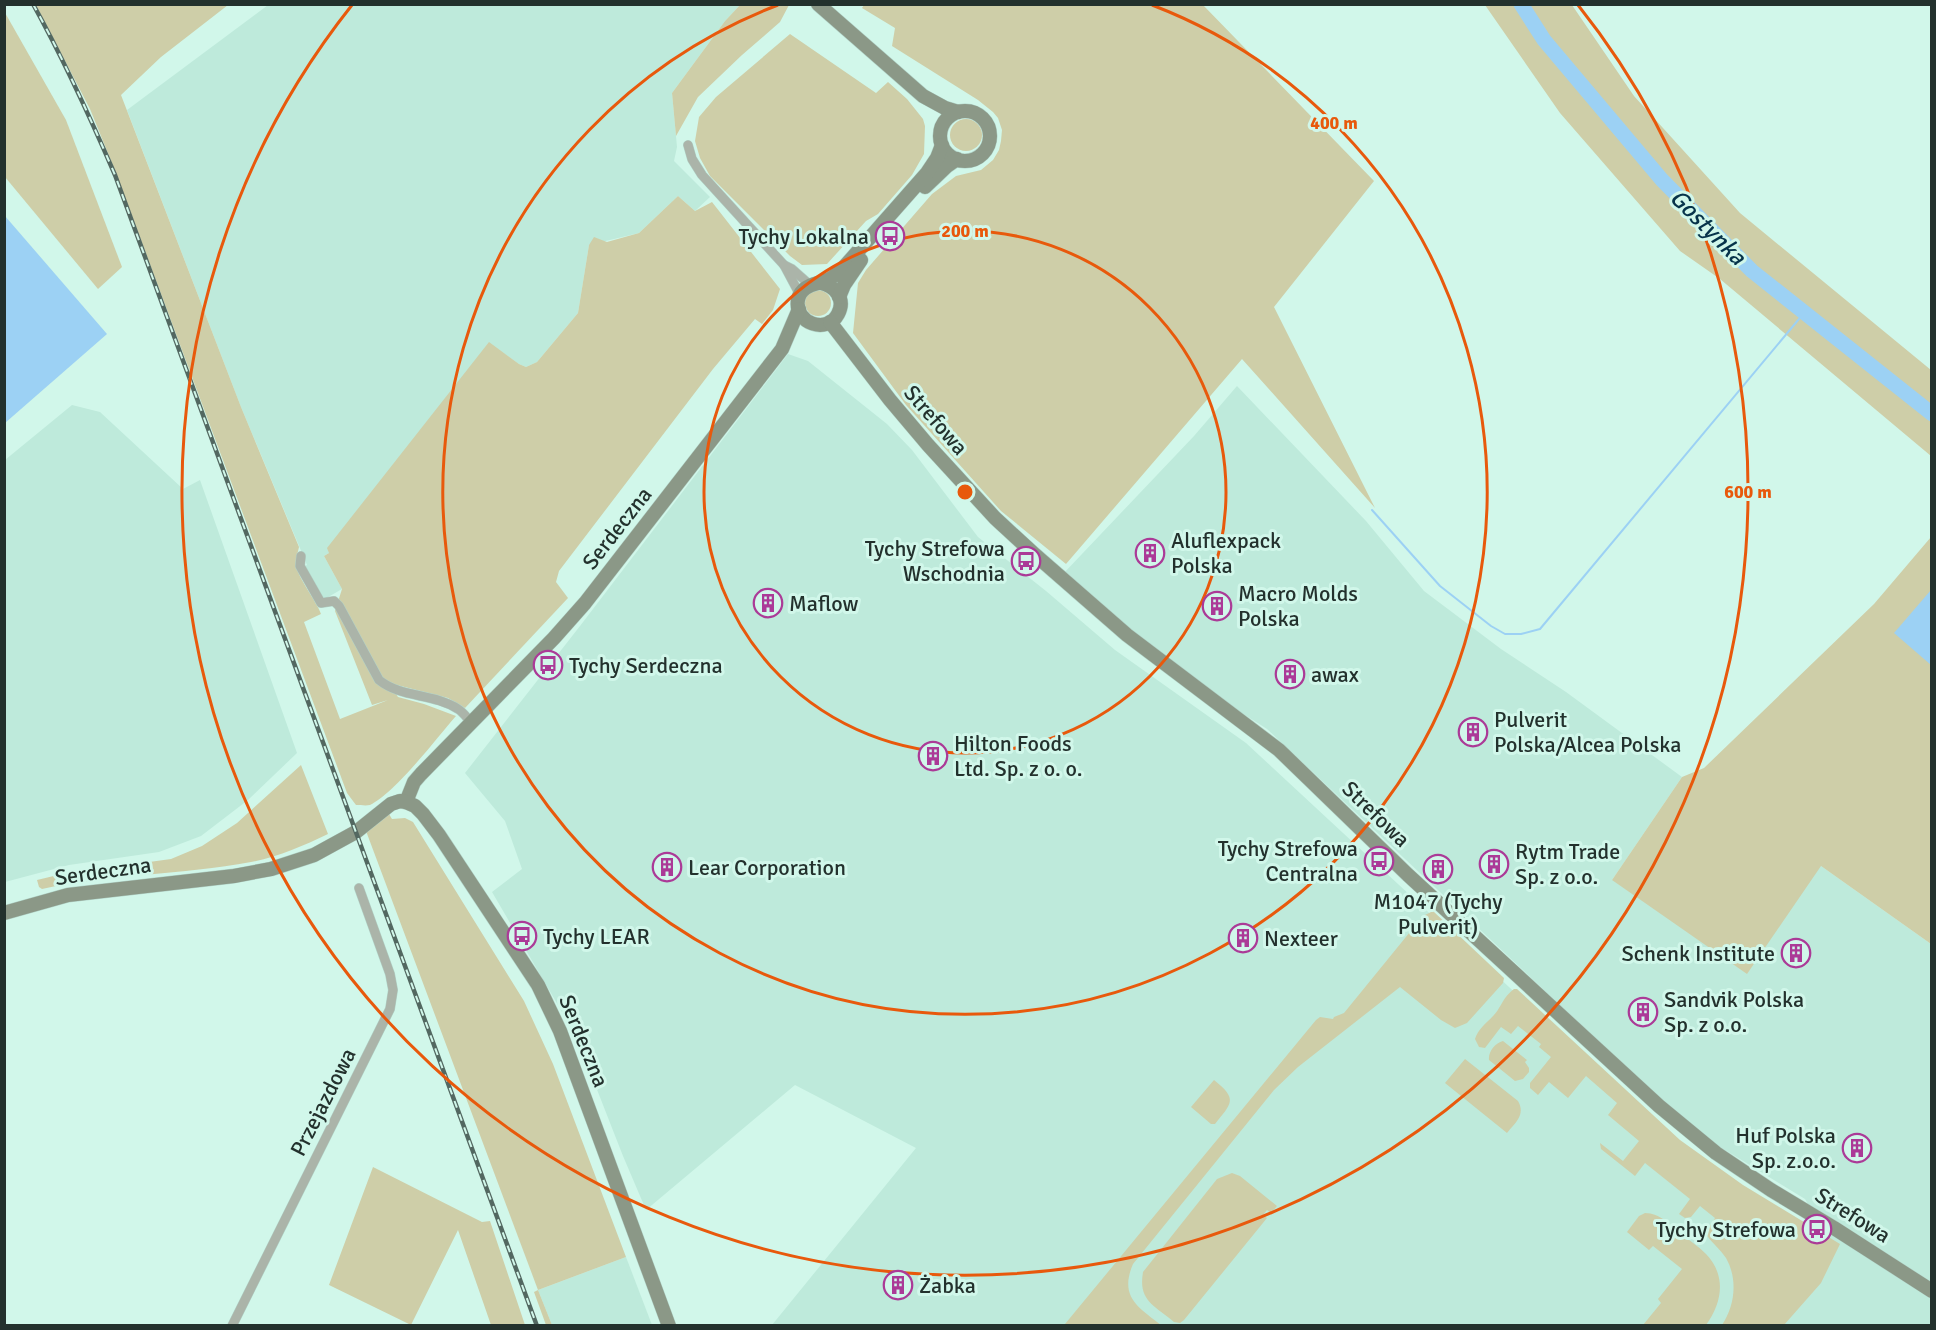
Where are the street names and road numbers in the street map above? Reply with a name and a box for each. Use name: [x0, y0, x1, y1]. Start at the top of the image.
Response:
street label: Strefowa: [898, 380, 974, 460]
street label: Serdeczna: [576, 481, 658, 575]
street label: Strefowa: [1336, 775, 1416, 853]
street label: Serdeczna: [53, 851, 153, 891]
street label: Serdeczna: [553, 991, 615, 1091]
street label: Przejazdowa: [284, 1043, 362, 1161]
street label: Strefowa: [1810, 1181, 1896, 1249]

